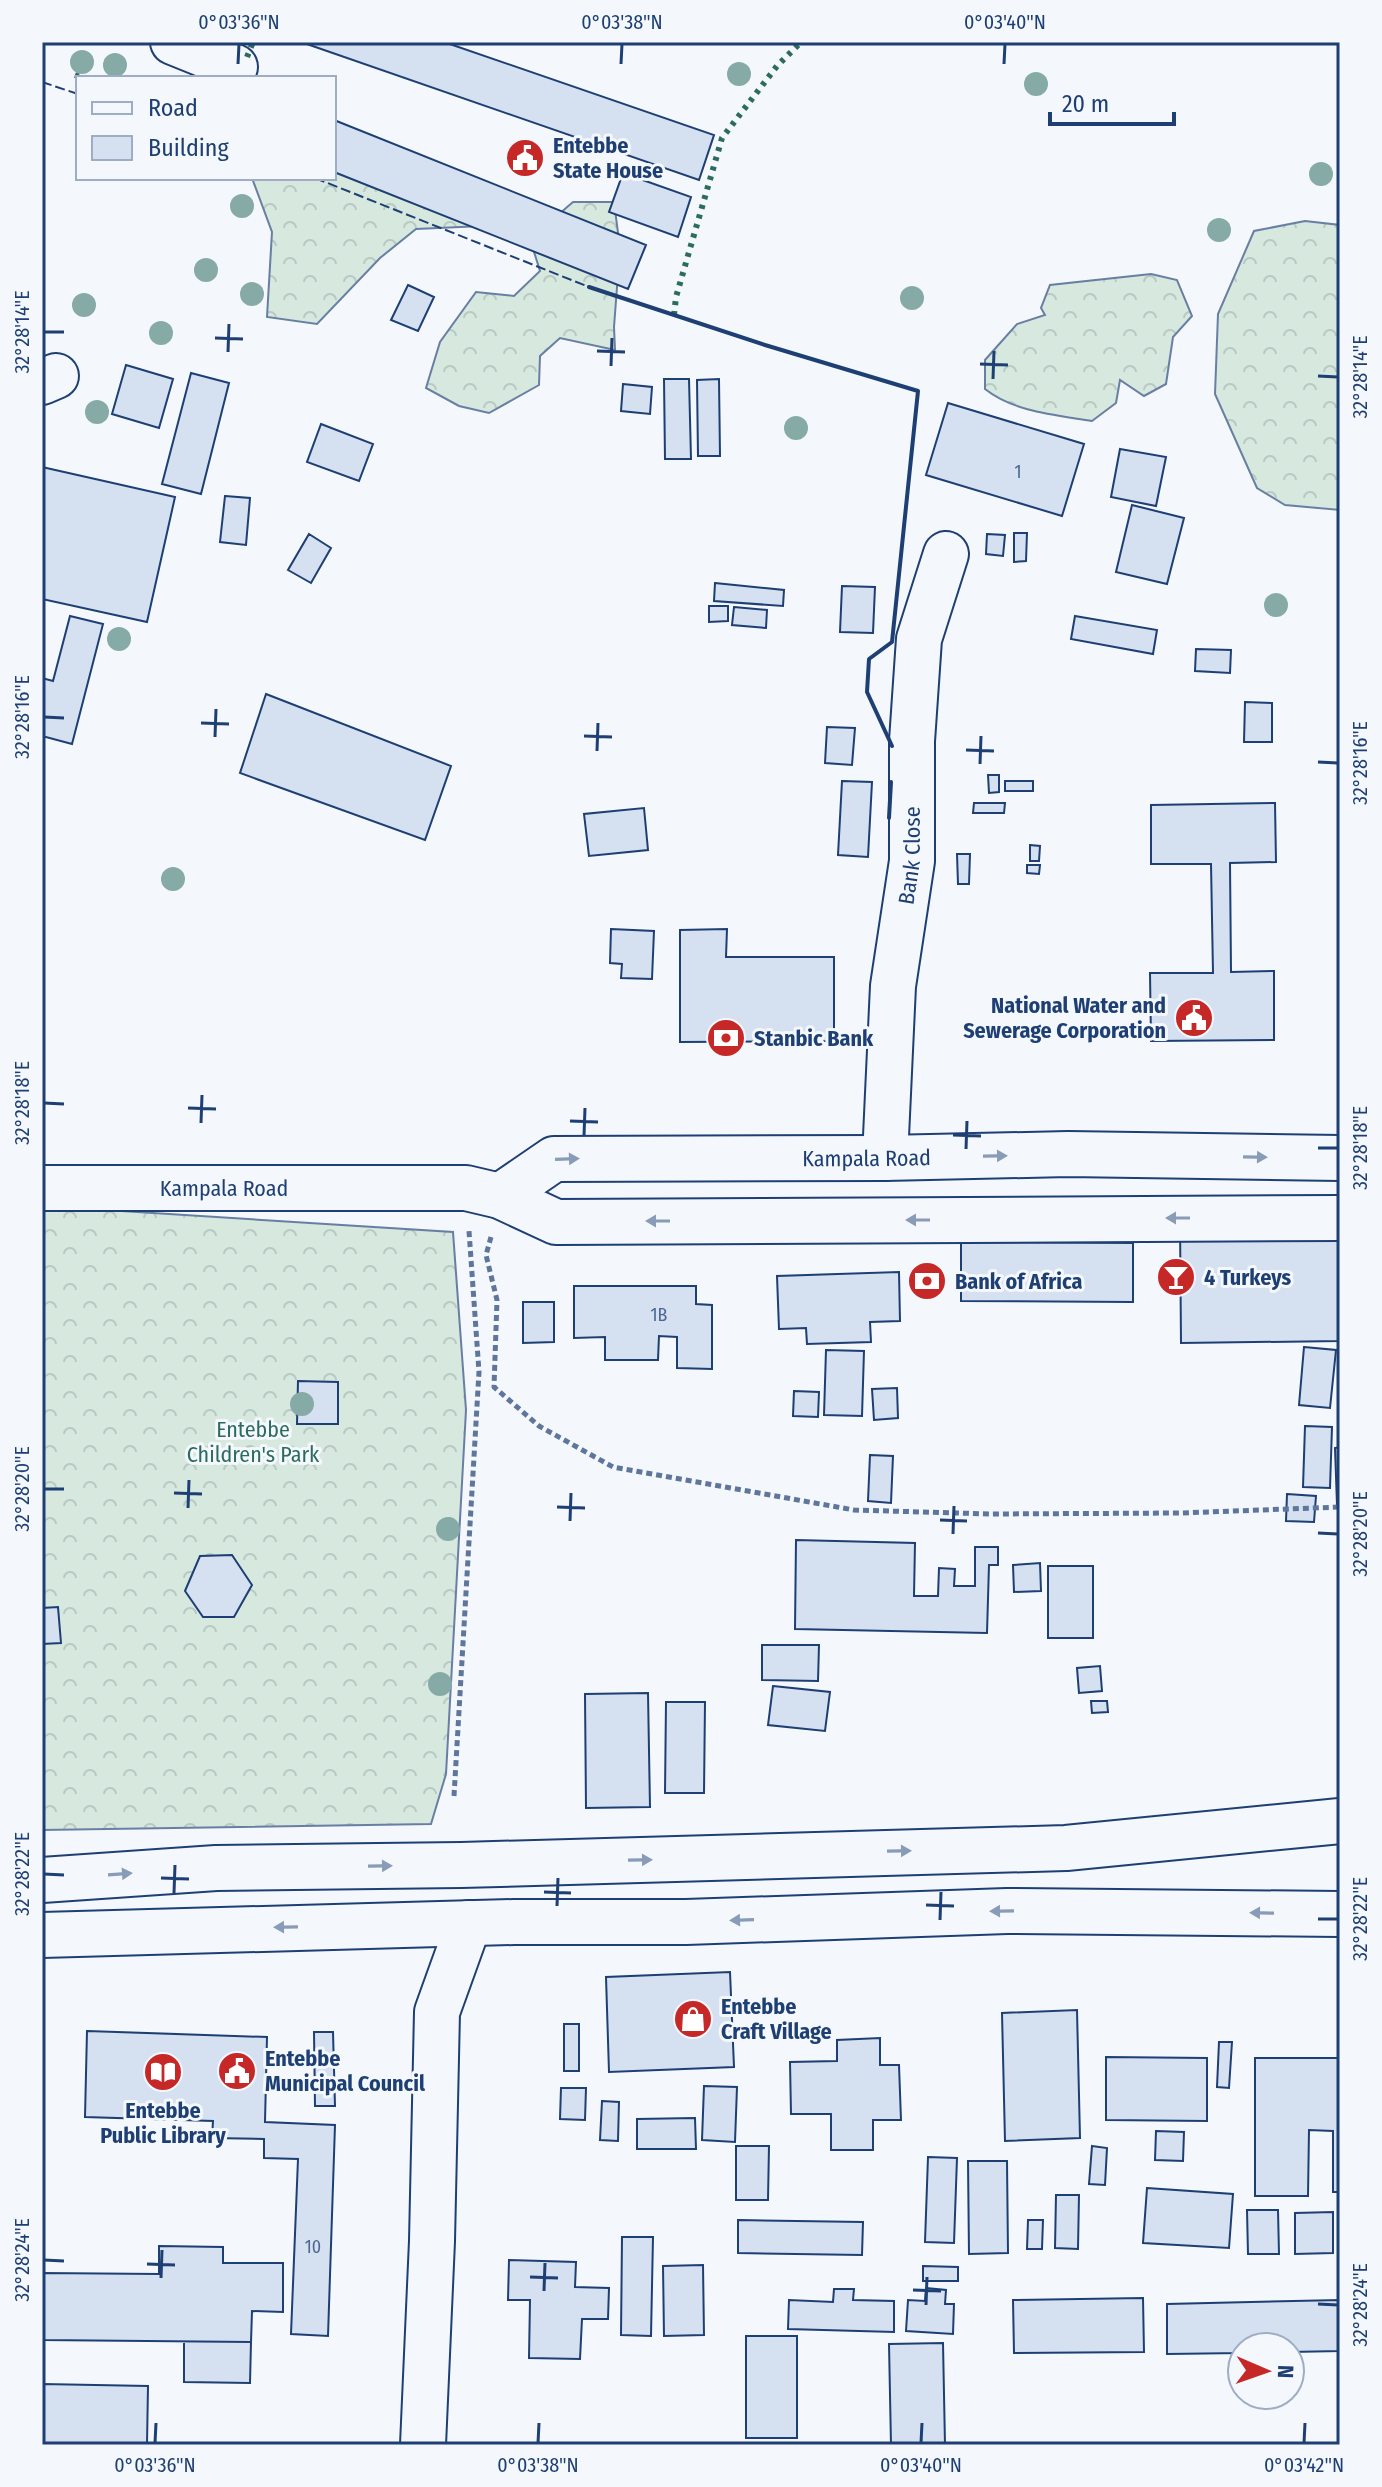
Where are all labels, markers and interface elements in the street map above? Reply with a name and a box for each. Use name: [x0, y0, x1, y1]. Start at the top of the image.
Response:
text: 0°03'36"N: [198, 10, 280, 34]
text: 0°03'38"N: [581, 10, 663, 34]
text: 0°03'40"N: [964, 10, 1046, 34]
legend: [76, 76, 336, 180]
scale bar: [1050, 76, 1174, 126]
text: 20 m: [1062, 90, 1109, 118]
text: Road: [148, 94, 198, 122]
place label: Entebbe State House: [553, 132, 663, 184]
text: Building: [148, 134, 230, 162]
public building icon: Entebbe State House: [504, 137, 546, 179]
text: 32°28'14"E: [10, 290, 34, 374]
text: 32°28'14"E: [1348, 335, 1372, 419]
house number: 1: [1014, 461, 1022, 483]
text: 32°28'16"E: [10, 675, 34, 759]
text: 32°28'16"E: [1348, 721, 1372, 805]
street label: Bank Close: [893, 806, 926, 906]
place label: National Water and Sewerage Corporation: [963, 992, 1166, 1044]
public building icon: National Water and Sewerage Corporation: [1173, 997, 1215, 1039]
bank icon: Stanbic Bank: [705, 1017, 747, 1059]
place label: Stanbic Bank: [754, 1025, 874, 1052]
text: 32°28'18"E: [10, 1061, 34, 1145]
text: 32°28'18"E: [1348, 1106, 1372, 1190]
street label: Kampala Road: [802, 1144, 931, 1172]
one-way arrow: [983, 1150, 1008, 1162]
one-way arrow: [1243, 1151, 1268, 1163]
one-way arrow: [555, 1153, 580, 1166]
street label: Kampala Road: [160, 1175, 288, 1202]
one-way arrow: [1165, 1212, 1190, 1225]
one-way arrow: [905, 1214, 930, 1226]
one-way arrow: [645, 1215, 670, 1227]
bar icon: 4 Turkeys: [1155, 1256, 1197, 1298]
bank icon: Bank of Africa: [906, 1260, 948, 1302]
place label: 4 Turkeys: [1204, 1264, 1291, 1291]
place label: Bank of Africa: [955, 1268, 1082, 1295]
house number: 1B: [651, 1304, 668, 1326]
park label: Entebbe Children's Park: [187, 1416, 320, 1468]
text: 32°28'20"E: [10, 1446, 34, 1532]
text: 32°28'20"E: [1348, 1491, 1372, 1577]
text: 32°28'22"E: [10, 1832, 34, 1916]
one-way arrow: [887, 1845, 912, 1858]
one-way arrow: [628, 1854, 653, 1867]
one-way arrow: [368, 1860, 393, 1872]
one-way arrow: [108, 1867, 133, 1880]
text: 32°28'22"E: [1348, 1877, 1372, 1961]
one-way arrow: [989, 1905, 1014, 1917]
one-way arrow: [1249, 1907, 1274, 1919]
one-way arrow: [729, 1913, 754, 1926]
one-way arrow: [273, 1921, 298, 1934]
place label: Entebbe Craft Village: [721, 1993, 832, 2045]
shop icon: Entebbe Craft Village: [672, 1998, 714, 2040]
place label: Entebbe Municipal Council: [265, 2045, 426, 2097]
public building icon: Entebbe Municipal Council: [216, 2050, 258, 2092]
library icon: Entebbe Public Library: [142, 2051, 184, 2093]
place label: Entebbe Public Library: [100, 2097, 226, 2149]
text: 32°28'24"E: [10, 2218, 34, 2302]
house number: 10: [305, 2236, 321, 2258]
text: 32°28'24"E: [1348, 2263, 1372, 2347]
north arrow: [1226, 2331, 1306, 2411]
text: N: [1272, 2365, 1299, 2379]
text: 0°03'36"N: [114, 2453, 196, 2477]
text: 0°03'38"N: [497, 2453, 579, 2477]
text: 0°03'40"N: [880, 2453, 962, 2477]
text: 0°03'42"N: [1264, 2453, 1344, 2477]

